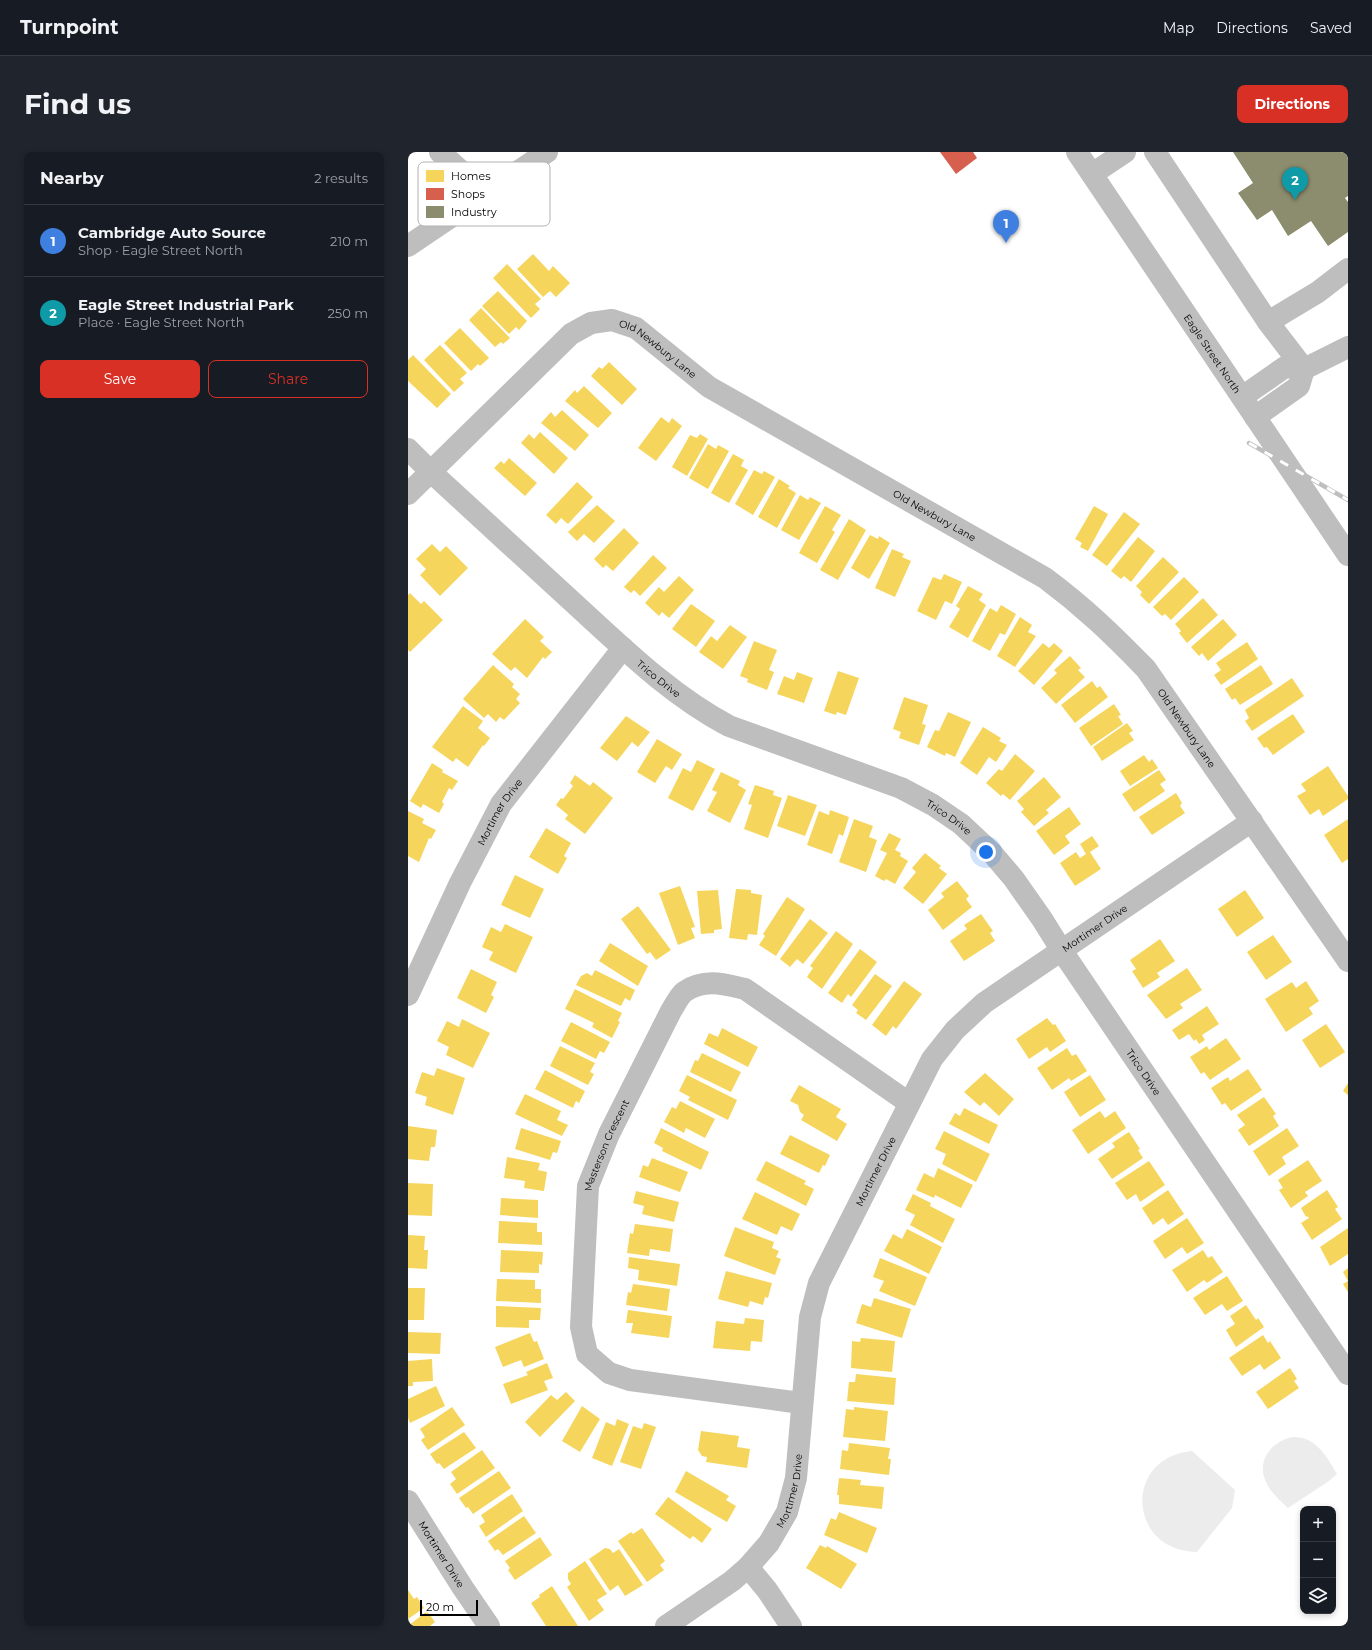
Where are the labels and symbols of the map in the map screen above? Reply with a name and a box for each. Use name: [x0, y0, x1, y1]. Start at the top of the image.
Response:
legend: [418, 162, 550, 226]
pin: 2: [1282, 167, 1308, 200]
text: Homes: [451, 169, 491, 183]
text: Shops: [451, 187, 486, 201]
text: Industry: [451, 205, 497, 219]
pin: 1: [993, 210, 1019, 243]
street label: Eagle Street North: [1181, 312, 1244, 396]
street label: Old Newbury Lane: [617, 317, 699, 381]
street label: Old Newbury Lane: [890, 487, 978, 544]
street label: Trico Drive: [634, 657, 683, 700]
street label: Old Newbury Lane: [1154, 686, 1218, 770]
street label: Mortimer Drive: [475, 776, 525, 848]
street label: Trico Drive: [924, 797, 974, 838]
your location: [976, 842, 996, 862]
street label: Mortimer Drive: [1060, 902, 1130, 955]
street label: Trico Drive: [1123, 1047, 1164, 1098]
street label: Masterson Crescent: [582, 1097, 632, 1192]
street label: Mortimer Drive: [853, 1134, 899, 1208]
street label: Mortimer Drive: [773, 1453, 805, 1530]
street label: Mortimer Drive: [415, 1519, 467, 1590]
scale bar: [420, 1598, 478, 1617]

